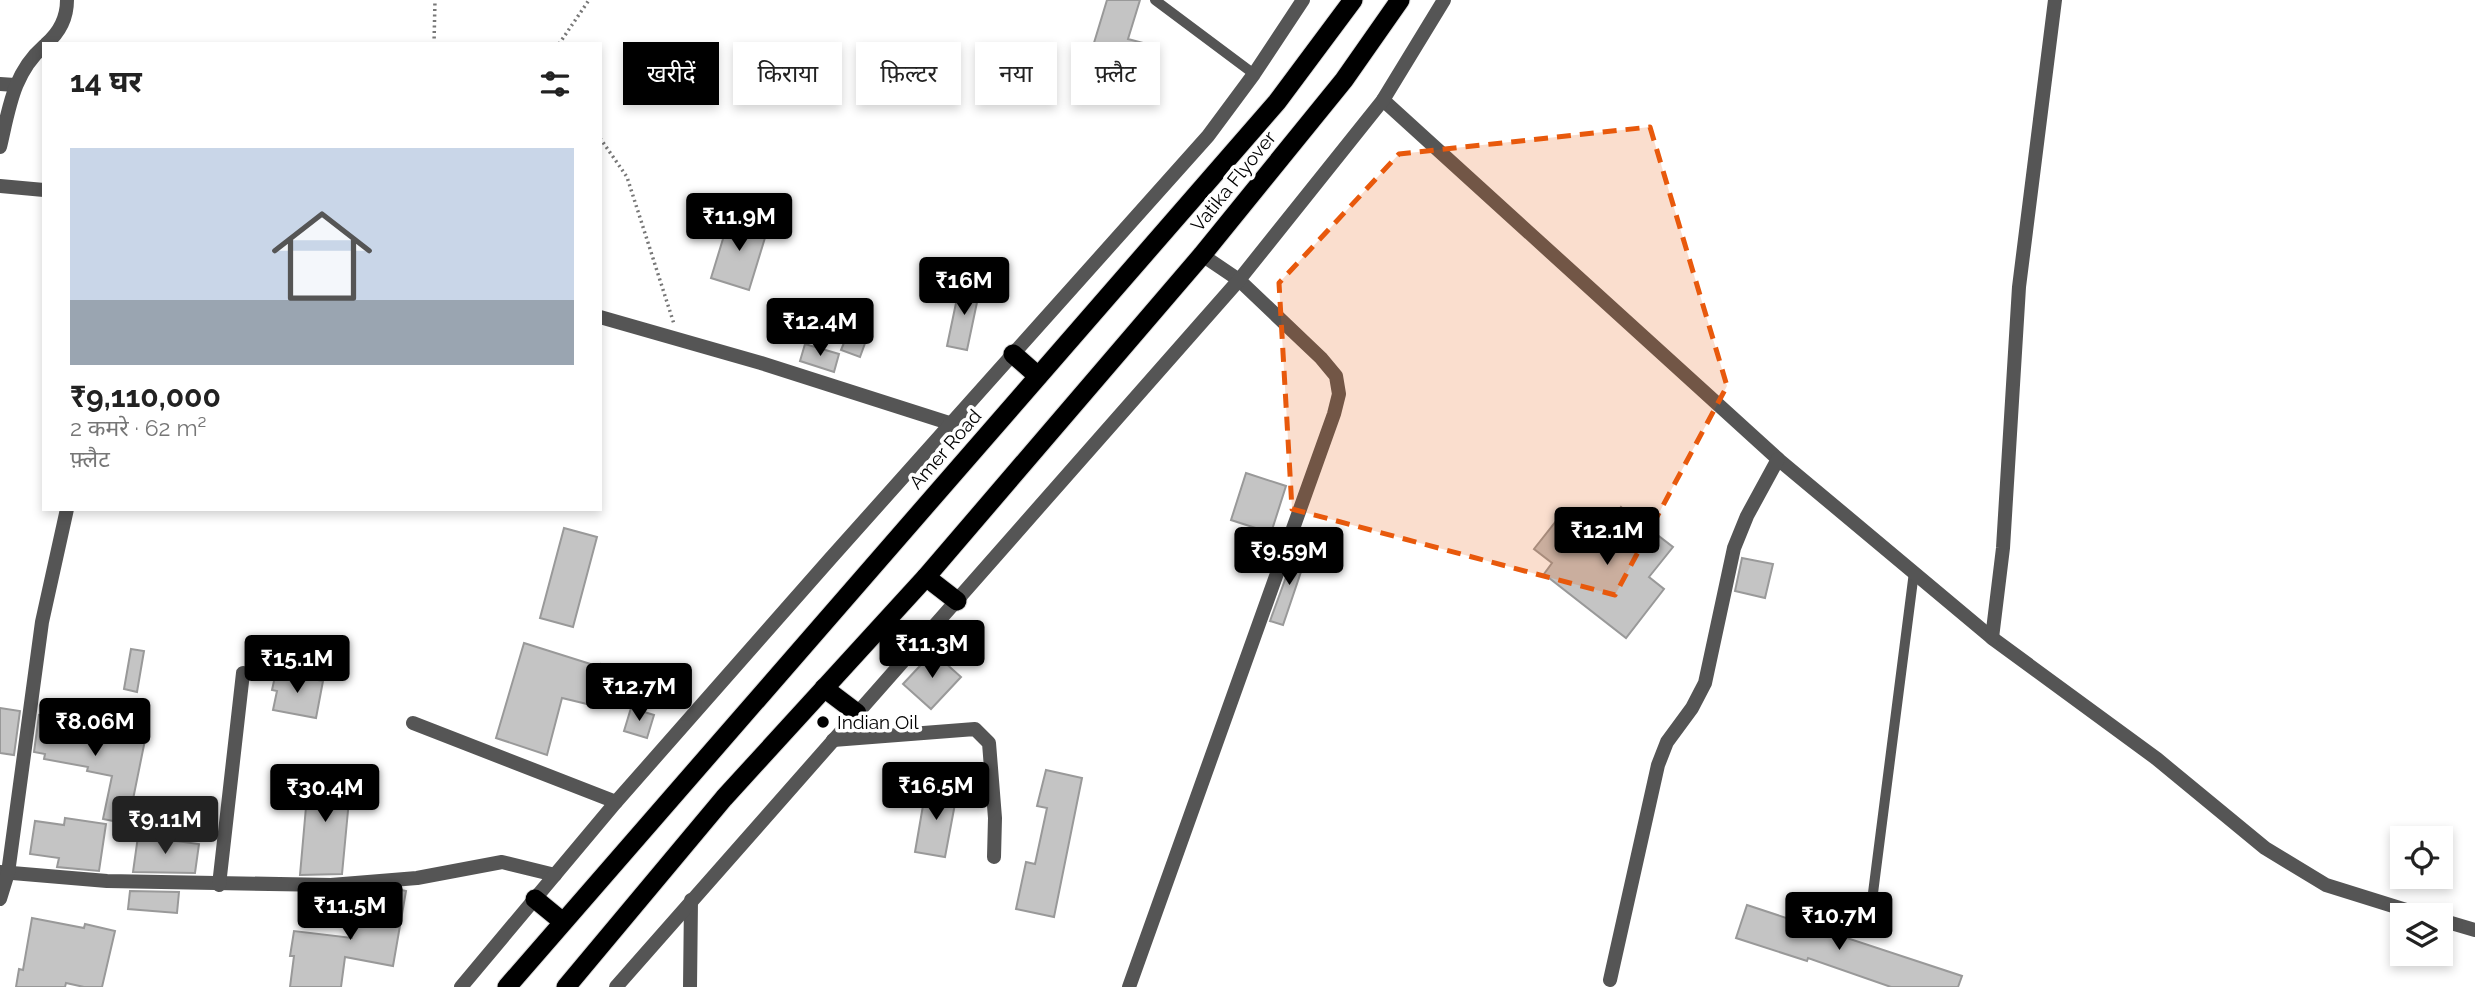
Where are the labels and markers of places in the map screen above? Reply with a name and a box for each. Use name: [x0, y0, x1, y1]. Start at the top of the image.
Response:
pin: ₹11.9M: [682, 194, 796, 253]
pin: ₹16M: [923, 258, 1005, 317]
pin: ₹12.4M: [763, 298, 877, 358]
pin: ₹12.1M: [1550, 508, 1664, 567]
pin: ₹9.59M: [1232, 528, 1346, 587]
pin: ₹11.3M: [875, 620, 989, 680]
pin: ₹15.1M: [240, 636, 354, 695]
pin: ₹12.7M: [582, 664, 696, 723]
pin: ₹8.06M: [38, 698, 152, 758]
place label: Indian Oil: [837, 711, 919, 733]
marker: Indian Oil: [815, 714, 831, 730]
pin: ₹16.5M: [879, 762, 993, 822]
pin: ₹30.4M: [268, 764, 382, 824]
pin: ₹9.11M: [108, 796, 222, 856]
pin: ₹11.5M: [293, 883, 407, 942]
pin: ₹10.7M: [1782, 892, 1896, 952]

